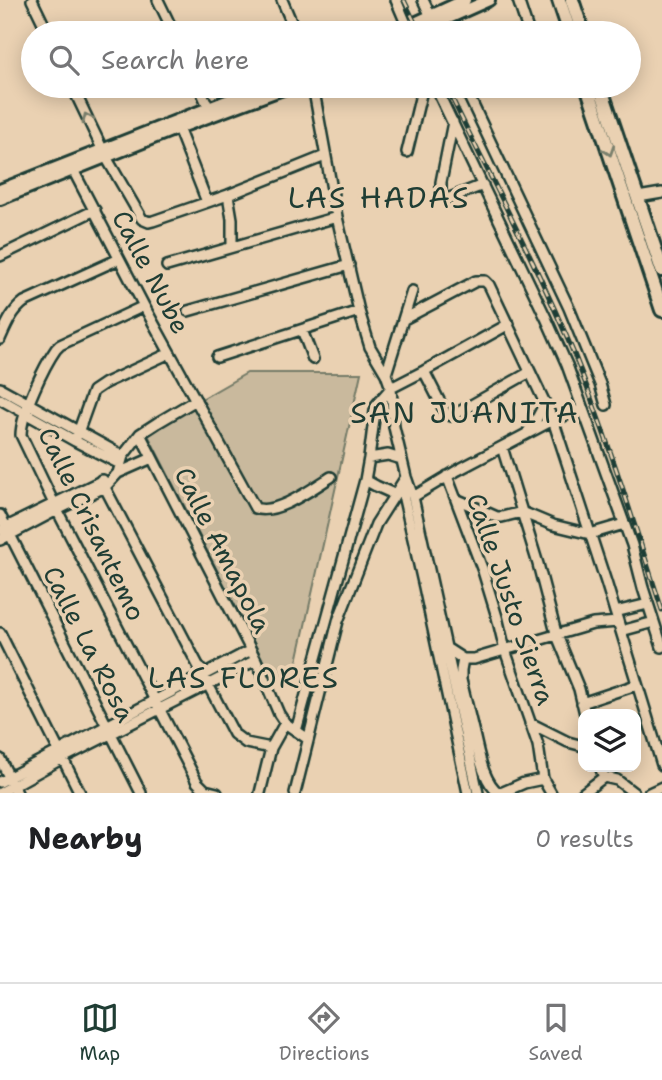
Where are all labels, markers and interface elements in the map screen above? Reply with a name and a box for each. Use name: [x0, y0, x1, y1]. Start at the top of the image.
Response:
search box: [21, 21, 641, 98]
icon: search: [45, 41, 83, 79]
text: Search here: [101, 42, 250, 77]
one-way arrow: [81, 112, 95, 125]
one-way arrow: [601, 144, 615, 156]
district label: LAS HADAS: [288, 177, 470, 218]
street label: Calle Nube: [104, 204, 199, 340]
district label: SAN JUANITA: [350, 392, 580, 433]
street label: Calle Crisantemo: [30, 421, 154, 626]
street label: Calle Amapola: [167, 461, 280, 639]
street label: Calle Justo Sierra: [459, 488, 564, 710]
street label: Calle La Rosa: [35, 560, 144, 728]
district label: LAS FLORES: [148, 657, 340, 698]
map controls: [578, 709, 641, 772]
button: layers: [578, 709, 641, 772]
text: Nearby: [28, 818, 143, 859]
text: 0 results: [535, 824, 634, 854]
tab: Map: [79, 999, 120, 1066]
tab: Directions: [279, 999, 370, 1066]
tab: Saved: [529, 999, 583, 1066]

